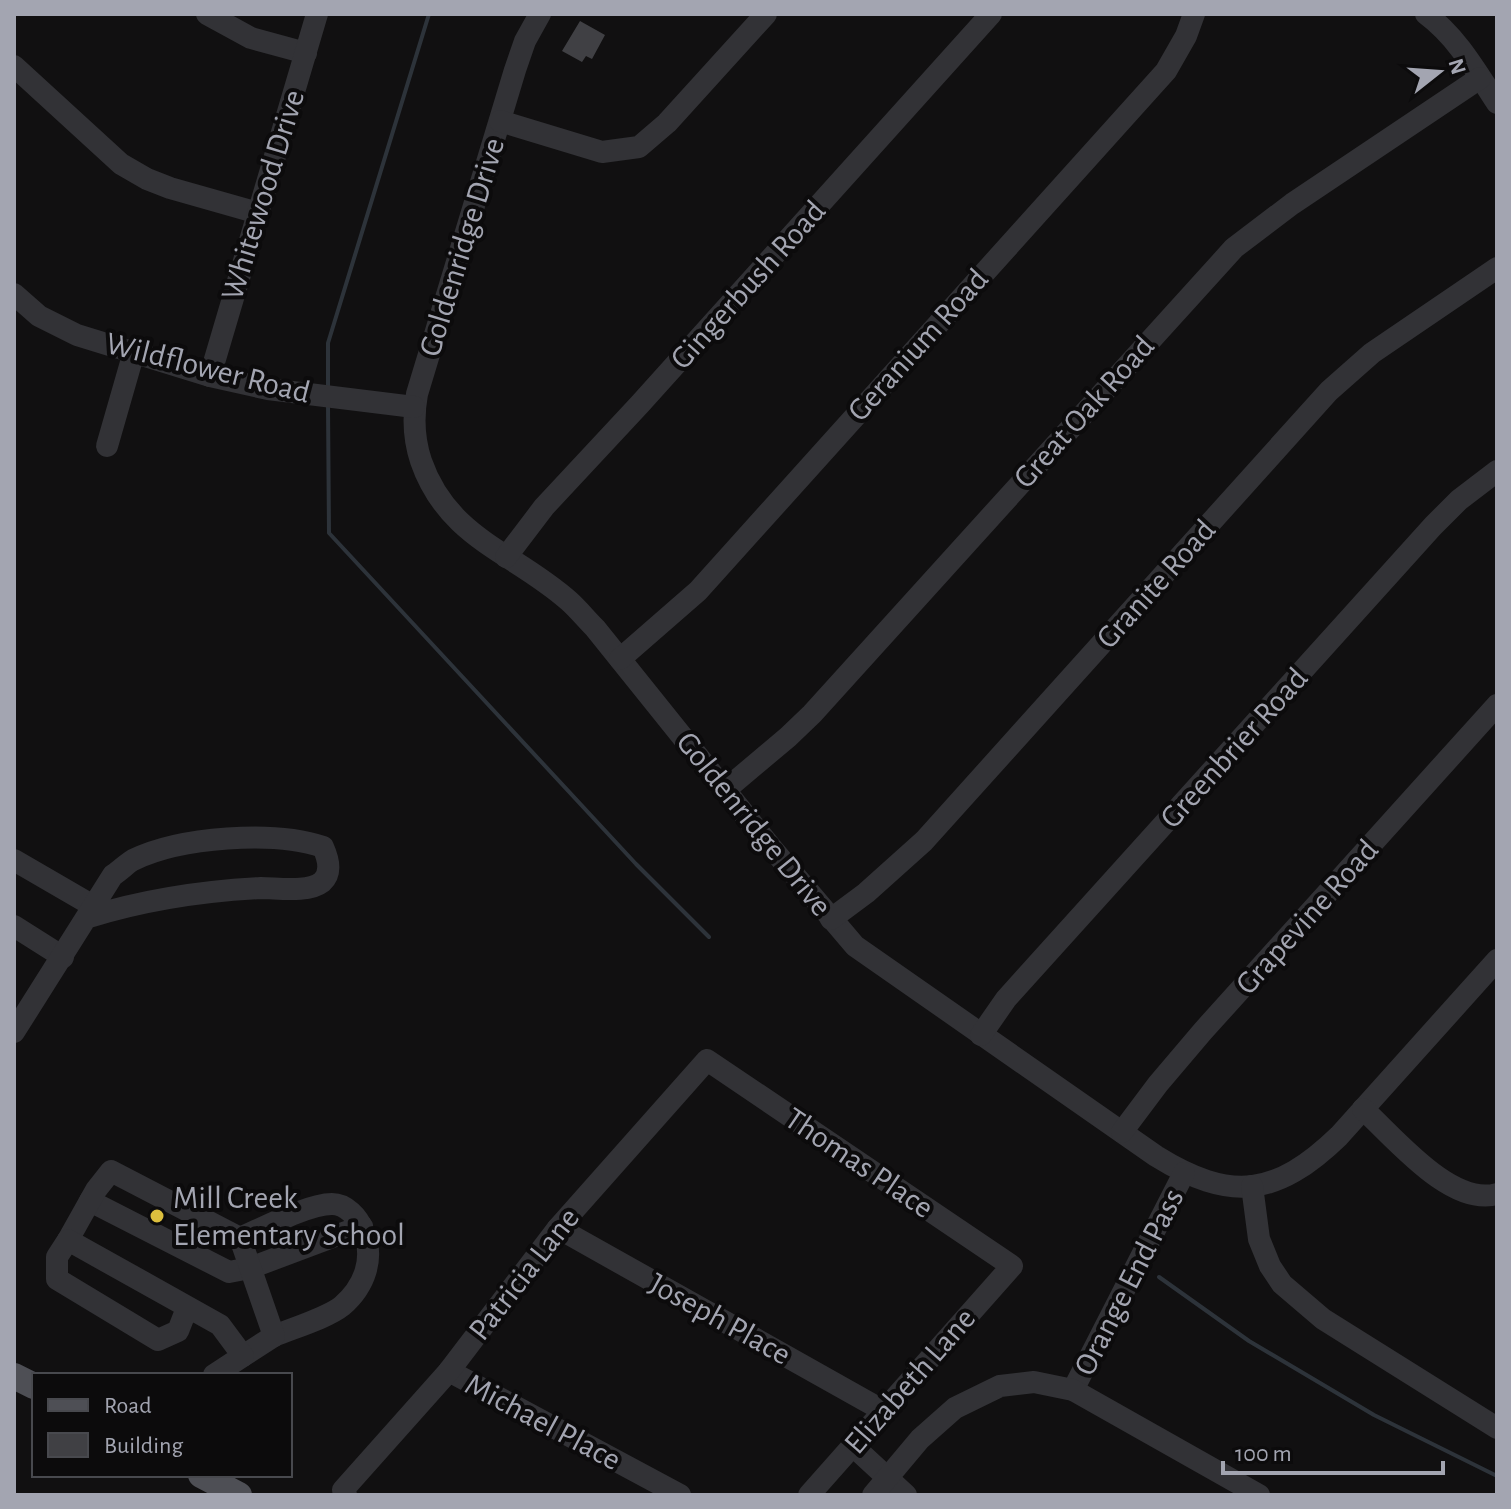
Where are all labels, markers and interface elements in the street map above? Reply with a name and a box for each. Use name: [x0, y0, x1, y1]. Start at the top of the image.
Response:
north arrow: [1399, 32, 1479, 112]
text: N: [1444, 56, 1470, 77]
street label: Whitewood Drive: [216, 86, 310, 304]
street label: Goldenridge Drive: [414, 134, 510, 360]
street label: Gingerbush Road: [664, 195, 832, 375]
street label: Geranium Road: [842, 263, 994, 427]
street label: Wildflower Road: [103, 327, 313, 409]
street label: Great Oak Road: [1008, 330, 1160, 494]
street label: Granite Road: [1090, 514, 1222, 654]
street label: Greenbrier Road: [1154, 662, 1314, 834]
street label: Goldenridge Drive: [670, 726, 838, 922]
street label: Grapevine Road: [1230, 834, 1384, 1000]
street label: Thomas Place: [779, 1102, 939, 1224]
place label: Mill Creek Elementary School: [173, 1182, 405, 1251]
street label: Orange End Pass: [1068, 1184, 1190, 1380]
street label: Patricia Lane: [463, 1202, 585, 1346]
marker: Mill Creek Elementary School: [148, 1207, 166, 1225]
street label: Joseph Place: [644, 1267, 796, 1371]
street label: Elizabeth Lane: [838, 1302, 982, 1460]
street label: Michael Place: [460, 1368, 626, 1476]
legend: [32, 1373, 292, 1477]
text: Road: [104, 1394, 152, 1418]
scale bar: [1223, 1425, 1443, 1475]
text: Building: [104, 1434, 183, 1458]
text: 100 m: [1235, 1442, 1292, 1466]

